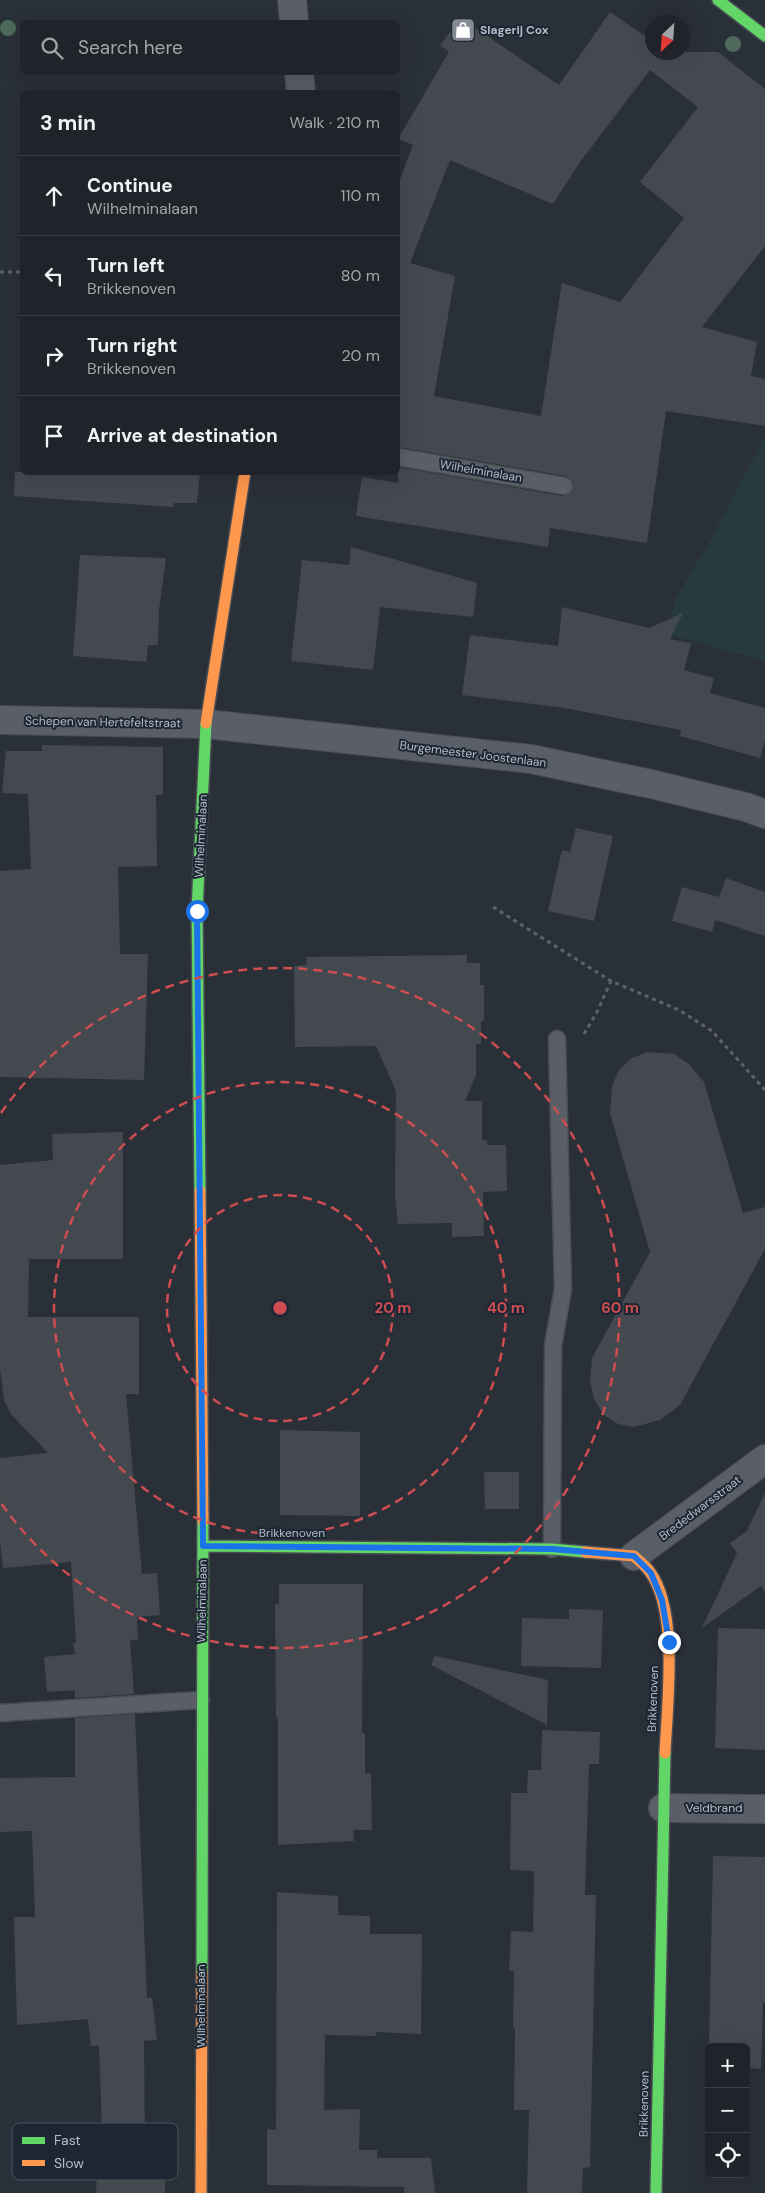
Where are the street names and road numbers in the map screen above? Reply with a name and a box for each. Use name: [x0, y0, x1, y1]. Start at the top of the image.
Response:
street label: Wilhelminalaan: [439, 456, 523, 486]
street label: Schepen van Hertefeltstraat: [25, 713, 181, 731]
street label: Burgemeester Joostenlaan: [399, 737, 547, 771]
street label: Wilhelminalaan: [191, 794, 211, 878]
street label: Brededwarsstraat: [656, 1472, 744, 1544]
street label: Brikkenoven: [259, 1525, 325, 1541]
street label: Wilhelminalaan: [193, 1559, 211, 1643]
street label: Brikkenoven: [644, 1665, 662, 1732]
street label: Veldbrand: [685, 1800, 743, 1816]
street label: Wilhelminalaan: [193, 1964, 209, 2048]
street label: Brikkenoven: [635, 2071, 653, 2137]

